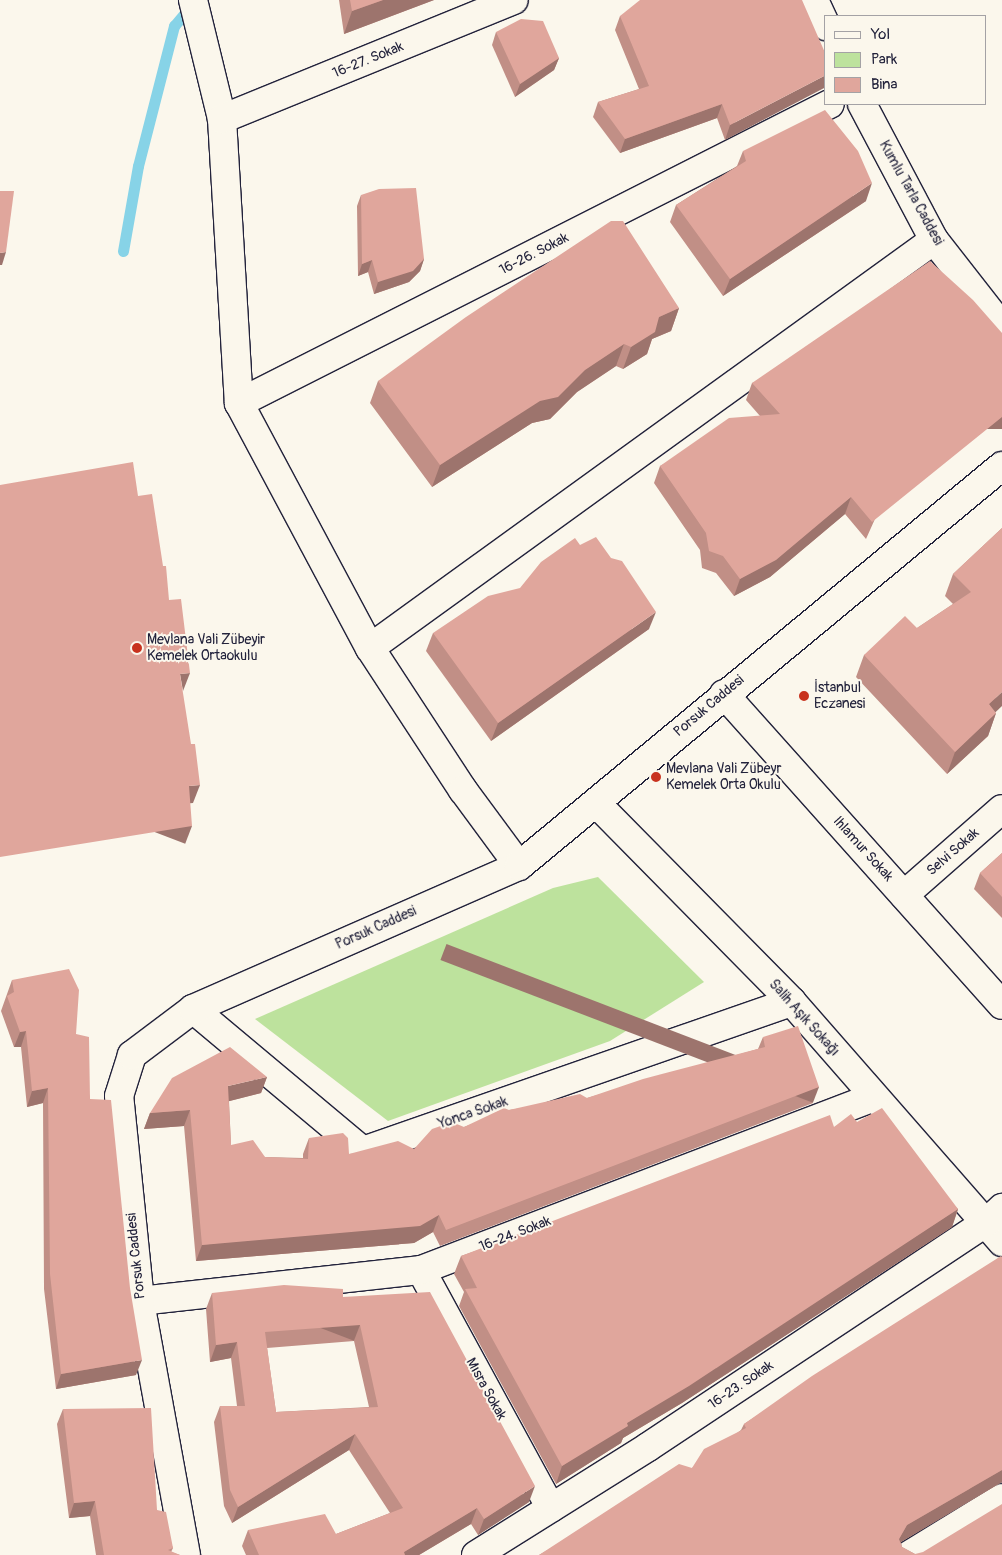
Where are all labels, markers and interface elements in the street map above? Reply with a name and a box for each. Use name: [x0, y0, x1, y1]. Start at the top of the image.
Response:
legend: [824, 15, 987, 105]
text: Yol: [871, 25, 890, 44]
street label: 16-27. Sokak: [330, 38, 406, 82]
text: Park: [871, 50, 897, 69]
text: Bina: [871, 75, 897, 94]
street label: Kumlu Tarla Caddesi: [875, 138, 947, 248]
street label: 16-26. Sokak: [497, 229, 571, 279]
place label: Mevlana Vali Zübeyir Kemelek Ortaokulu: [147, 632, 265, 664]
marker: Mevlana Vali Zübeyir Kemelek Ortaokulu: [131, 642, 143, 654]
street label: Porsuk Caddesi: [670, 672, 748, 740]
place label: İstanbul Eczanesi: [814, 680, 865, 712]
marker: İstanbul Eczanesi: [798, 690, 810, 702]
place label: Mevlana Vali Zübeyr Kemelek Orta Okulu: [666, 761, 781, 794]
marker: Mevlana Vali Zübeyr Kemelek Orta Okulu: [650, 771, 662, 783]
street label: Ihlamur Sokak: [829, 813, 897, 885]
street label: Selvi Sokak: [923, 825, 983, 879]
street label: Porsuk Caddesi: [333, 903, 419, 953]
street label: Salih Aşık Sokağı: [765, 976, 843, 1060]
street label: Yonca Sokak: [436, 1093, 510, 1133]
street label: Porsuk Caddesi: [123, 1212, 149, 1300]
street label: 16-24. Sokak: [477, 1213, 553, 1255]
street label: Mısra Sokak: [462, 1355, 510, 1423]
street label: 16-23. Sokak: [705, 1357, 777, 1413]

